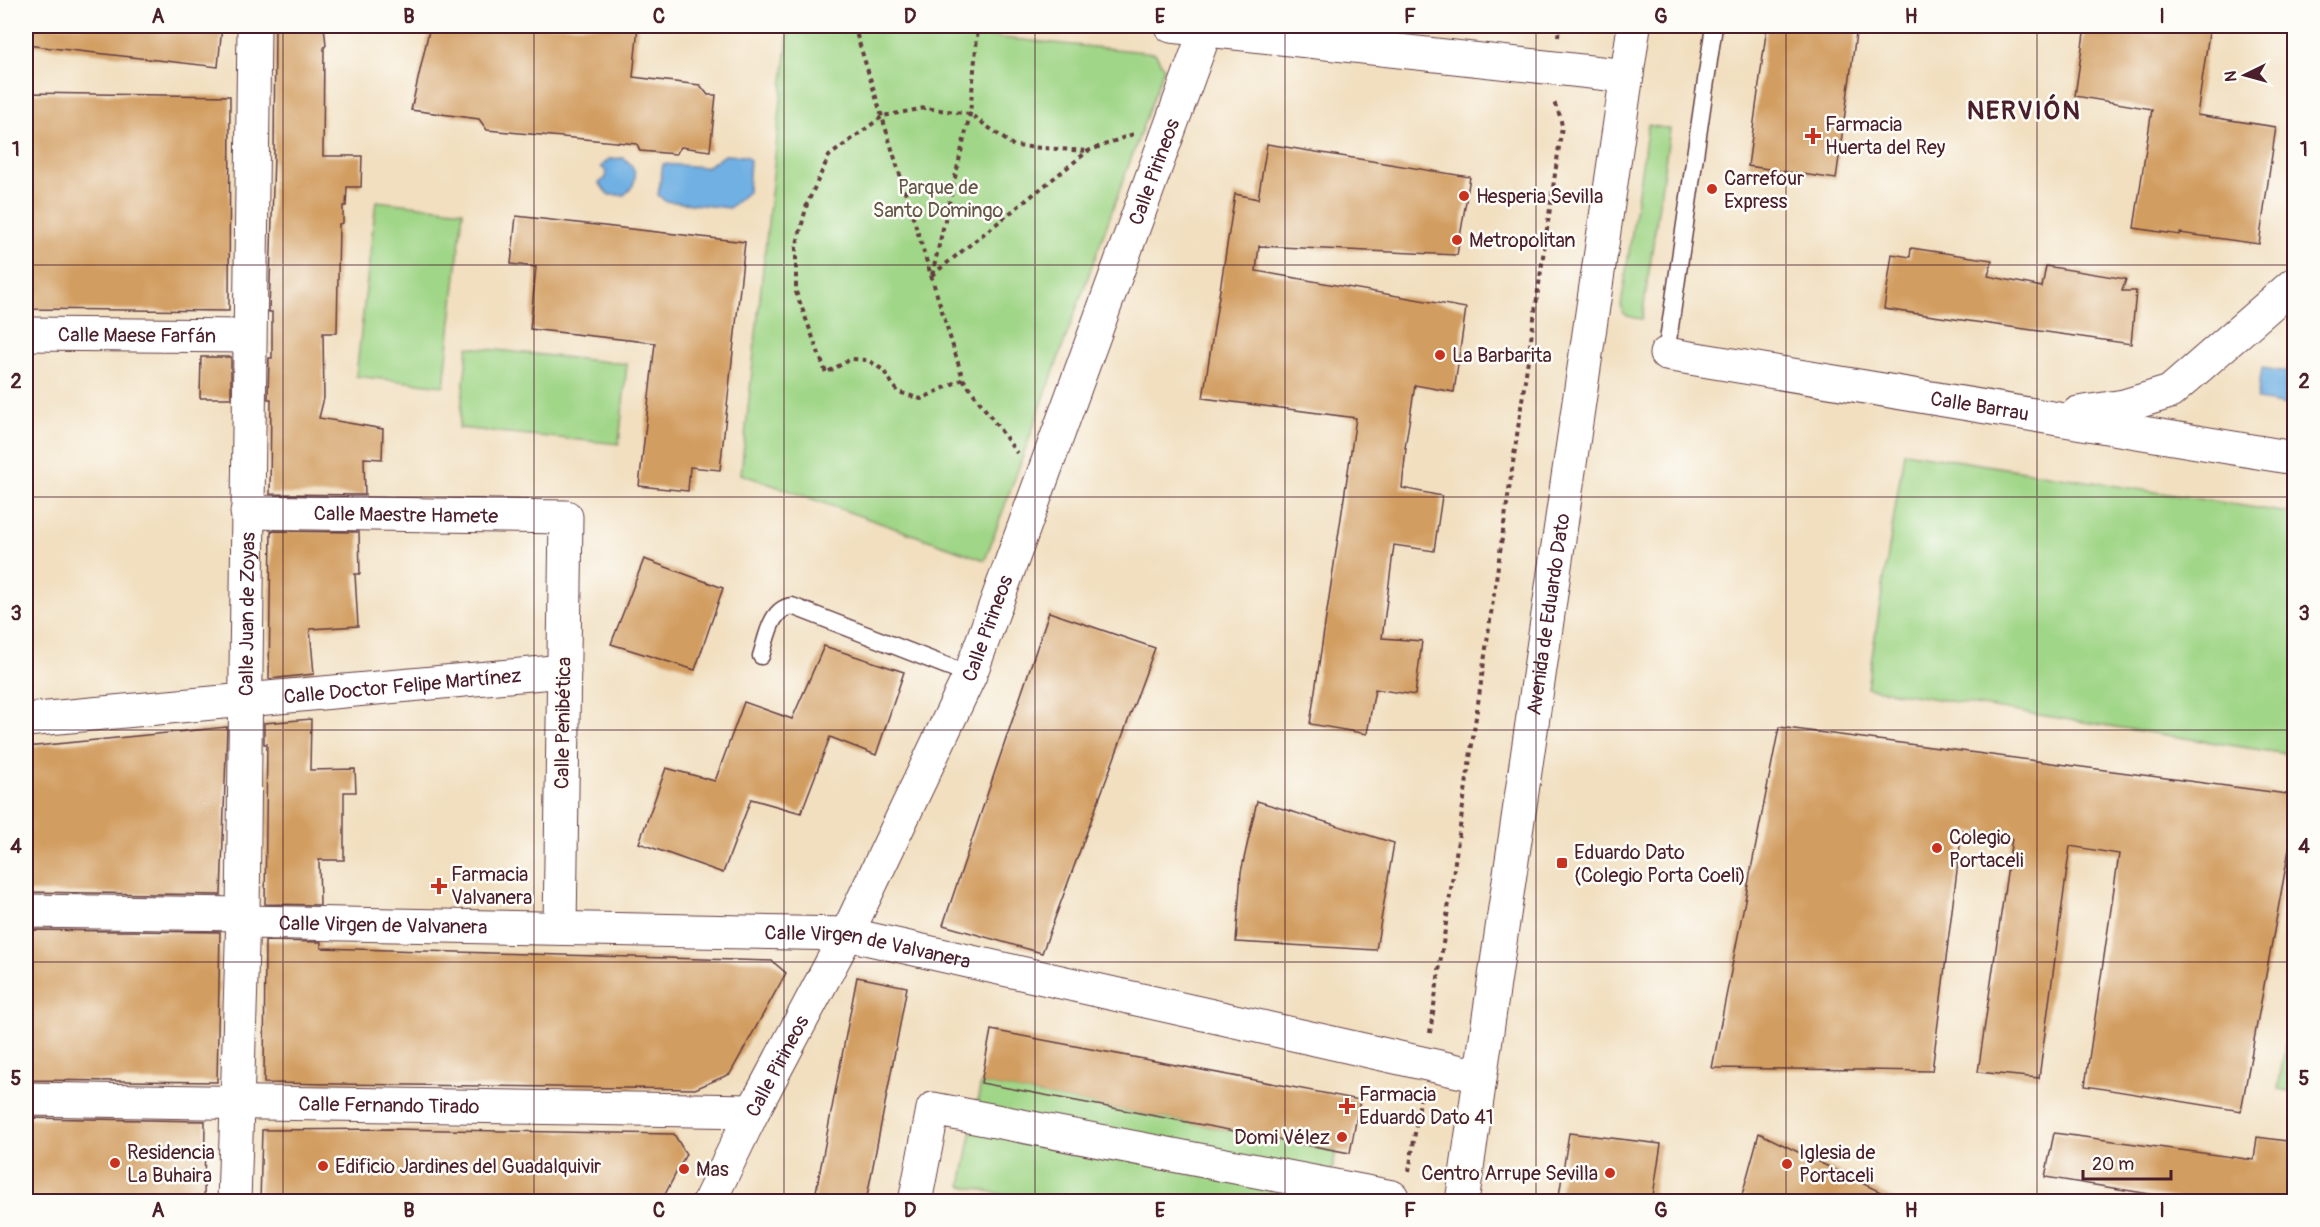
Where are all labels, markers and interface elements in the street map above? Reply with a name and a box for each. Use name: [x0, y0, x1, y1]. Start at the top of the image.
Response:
text: A: [152, 4, 165, 29]
text: B: [403, 4, 415, 29]
text: C: [653, 4, 665, 29]
text: D: [904, 4, 917, 29]
text: E: [1155, 4, 1166, 29]
text: F: [1404, 4, 1416, 29]
text: G: [1654, 4, 1668, 29]
text: H: [1905, 4, 1918, 29]
text: I: [2159, 4, 2165, 29]
north arrow: [2215, 45, 2275, 105]
text: N: [2221, 70, 2241, 82]
district label: NERVIÓN: [1967, 94, 2081, 127]
place label: Farmacia Huerta del Rey: [1825, 112, 1946, 160]
street label: Calle Pirineos: [1123, 115, 1185, 228]
marker: Farmacia Huerta del Rey: [1806, 129, 1820, 143]
text: 1: [12, 137, 20, 162]
text: 1: [2300, 137, 2308, 162]
place label: Carrefour Express: [1724, 166, 1804, 214]
park label: Parque de Santo Domingo: [873, 175, 1004, 223]
marker: Carrefour Express: [1705, 182, 1719, 196]
place label: Hesperia Sevilla: [1476, 184, 1603, 209]
marker: Hesperia Sevilla: [1457, 189, 1471, 203]
place label: Metropolitan: [1469, 228, 1576, 253]
marker: Metropolitan: [1450, 233, 1464, 247]
street label: Calle Maese Farfán: [58, 322, 216, 348]
place label: La Barbarita: [1452, 343, 1552, 368]
marker: La Barbarita: [1433, 348, 1447, 362]
text: 2: [10, 369, 22, 394]
text: 2: [2298, 369, 2310, 394]
street label: Calle Barrau: [1929, 386, 2031, 426]
street label: Calle Maestre Hamete: [314, 501, 499, 528]
street label: Avenida de Eduardo Dato: [1521, 511, 1575, 717]
street label: Calle Juan de Zoyas: [233, 532, 260, 696]
street label: Calle Pirineos: [956, 572, 1018, 685]
text: 3: [10, 601, 22, 626]
text: 3: [2298, 601, 2310, 626]
street label: Calle Penibética: [549, 657, 577, 789]
street label: Calle Doctor Felipe Martínez: [282, 662, 522, 709]
place label: Colegio Portaceli: [1949, 825, 2024, 873]
text: 4: [10, 834, 22, 859]
text: 4: [2298, 834, 2310, 859]
place label: Eduardo Dato (Colegio Porta Coeli): [1574, 840, 1746, 888]
marker: Colegio Portaceli: [1930, 841, 1944, 855]
marker: Eduardo Dato (Colegio Porta Coeli): [1555, 856, 1569, 870]
place label: Farmacia Valvanera: [451, 862, 532, 910]
marker: Farmacia Valvanera: [432, 879, 446, 893]
street label: Calle Virgen de Valvanera: [278, 910, 488, 939]
street label: Calle Virgen de Valvanera: [764, 920, 973, 974]
street label: Calle Pirineos: [740, 1011, 814, 1121]
text: 5: [11, 1066, 22, 1091]
text: 5: [2299, 1066, 2310, 1091]
place label: Farmacia Eduardo Dato 41: [1359, 1082, 1494, 1130]
street label: Calle Fernando Tirado: [298, 1091, 480, 1119]
marker: Farmacia Eduardo Dato 41: [1340, 1099, 1354, 1113]
place label: Domi Vélez: [1234, 1125, 1330, 1150]
marker: Domi Vélez: [1335, 1130, 1349, 1144]
place label: Residencia La Buhaira: [127, 1140, 215, 1188]
place label: Iglesia de Portaceli: [1799, 1140, 1875, 1188]
scale bar: [2083, 1143, 2172, 1181]
text: 20 m: [2092, 1153, 2134, 1176]
place label: Edificio Jardines del Guadalquivir: [335, 1154, 601, 1179]
marker: Residencia La Buhaira: [108, 1156, 122, 1170]
place label: Mas: [696, 1157, 729, 1182]
marker: Iglesia de Portaceli: [1780, 1157, 1794, 1171]
marker: Edificio Jardines del Guadalquivir: [316, 1159, 330, 1173]
place label: Centro Arrupe Sevilla: [1421, 1161, 1598, 1186]
marker: Mas: [677, 1162, 691, 1176]
marker: Centro Arrupe Sevilla: [1603, 1166, 1617, 1180]
text: A: [152, 1198, 165, 1223]
text: B: [403, 1198, 415, 1223]
text: C: [653, 1198, 665, 1223]
text: D: [904, 1198, 917, 1223]
text: E: [1155, 1198, 1166, 1223]
text: F: [1404, 1198, 1416, 1223]
text: G: [1654, 1198, 1668, 1223]
text: H: [1905, 1198, 1918, 1223]
text: I: [2159, 1198, 2165, 1223]

